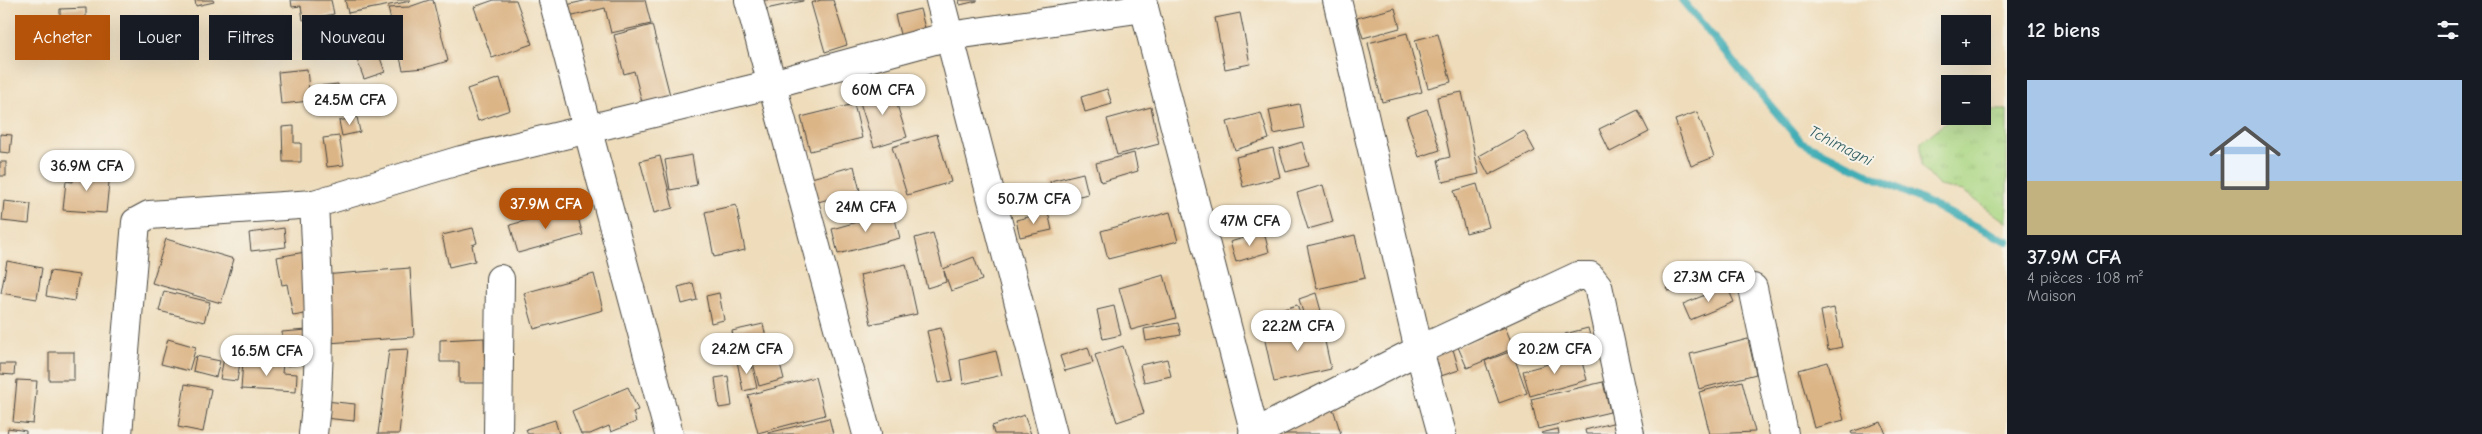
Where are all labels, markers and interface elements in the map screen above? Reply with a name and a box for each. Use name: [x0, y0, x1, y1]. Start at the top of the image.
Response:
chip: Acheter: [15, 15, 110, 60]
chip: Louer: [120, 15, 199, 60]
chip: Filtres: [209, 15, 292, 60]
chip: Nouveau: [302, 15, 403, 60]
map controls: [1941, 15, 1991, 125]
button: +: [1941, 15, 1991, 65]
icon: filters: [2434, 16, 2462, 44]
text: 12 biens: [2027, 18, 2100, 42]
pin: 60M CFA: [837, 74, 929, 116]
button: −: [1941, 75, 1991, 125]
text: 60M CFA: [852, 81, 914, 99]
pin: 24.5M CFA: [293, 84, 407, 126]
text: 24.5M CFA: [314, 91, 386, 109]
icon: home: [2200, 113, 2290, 203]
water label: Tchimagni: [1806, 122, 1876, 170]
pin: 36.9M CFA: [30, 150, 144, 192]
text: 36.9M CFA: [51, 157, 123, 175]
pin: 50.7M CFA: [977, 182, 1091, 225]
pin: 37.9M CFA: [489, 188, 603, 230]
pin: 24M CFA: [820, 190, 912, 233]
text: 50.7M CFA: [997, 190, 1071, 208]
text: 37.9M CFA: [510, 195, 582, 213]
text: 24M CFA: [836, 198, 896, 216]
pin: 47M CFA: [1204, 204, 1296, 247]
text: 47M CFA: [1220, 212, 1280, 230]
text: 37.9M CFA: [2027, 245, 2121, 269]
pin: 27.3M CFA: [1652, 260, 1766, 303]
text: 27.3M CFA: [1673, 268, 1745, 286]
text: 4 pièces · 108 m²: [2027, 269, 2143, 287]
text: Maison: [2027, 287, 2076, 305]
pin: 22.2M CFA: [1241, 310, 1355, 352]
text: 22.2M CFA: [1262, 317, 1334, 335]
pin: 24.2M CFA: [690, 332, 804, 375]
pin: 20.2M CFA: [1498, 332, 1612, 375]
pin: 16.5M CFA: [210, 334, 324, 377]
text: 24.2M CFA: [711, 340, 783, 358]
text: 20.2M CFA: [1518, 340, 1592, 358]
text: 16.5M CFA: [231, 342, 303, 360]

